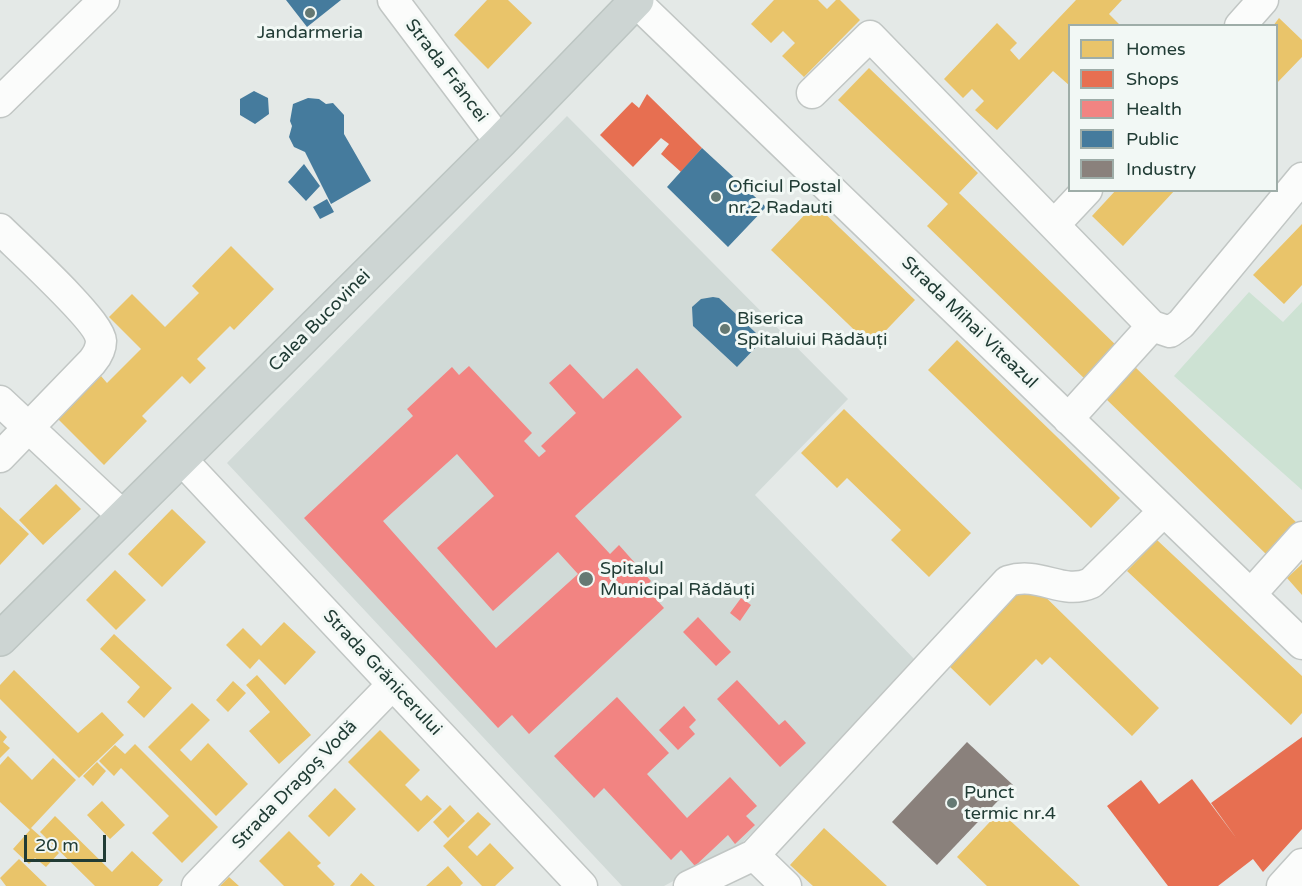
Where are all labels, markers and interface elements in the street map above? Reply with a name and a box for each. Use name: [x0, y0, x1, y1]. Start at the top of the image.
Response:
marker: Jandarmeria: [303, 6, 317, 20]
street label: Strada Frâncei: [400, 15, 492, 127]
place label: Jandarmeria: [257, 22, 363, 44]
legend: [1068, 24, 1278, 192]
text: Homes: [1126, 38, 1186, 60]
text: Shops: [1126, 68, 1179, 90]
text: Health: [1126, 98, 1182, 120]
text: Public: [1126, 128, 1179, 150]
text: Industry: [1126, 158, 1196, 180]
place label: Oficiul Postal nr.2 Radauti: [728, 176, 841, 219]
marker: Oficiul Postal nr.2 Radauti: [709, 190, 723, 204]
street label: Strada Mihai Viteazul: [896, 252, 1042, 394]
street label: Calea Bucovinei: [264, 265, 376, 377]
place label: Biserica Spitaluiui Rădăuți: [737, 308, 887, 350]
marker: Biserica Spitaluiui Rădăuți: [718, 322, 732, 336]
place label: Spitalul Municipal Rădăuți: [600, 558, 755, 600]
marker: Spitalul Municipal Rădăuți: [577, 570, 595, 588]
street label: Strada Grănicerului: [318, 606, 446, 740]
street label: Strada Dragoș Vodă: [228, 716, 362, 854]
place label: Punct termic nr.4: [964, 782, 1056, 824]
marker: Punct termic nr.4: [945, 796, 959, 810]
scale bar: [27, 823, 110, 861]
text: 20 m: [35, 834, 79, 856]

